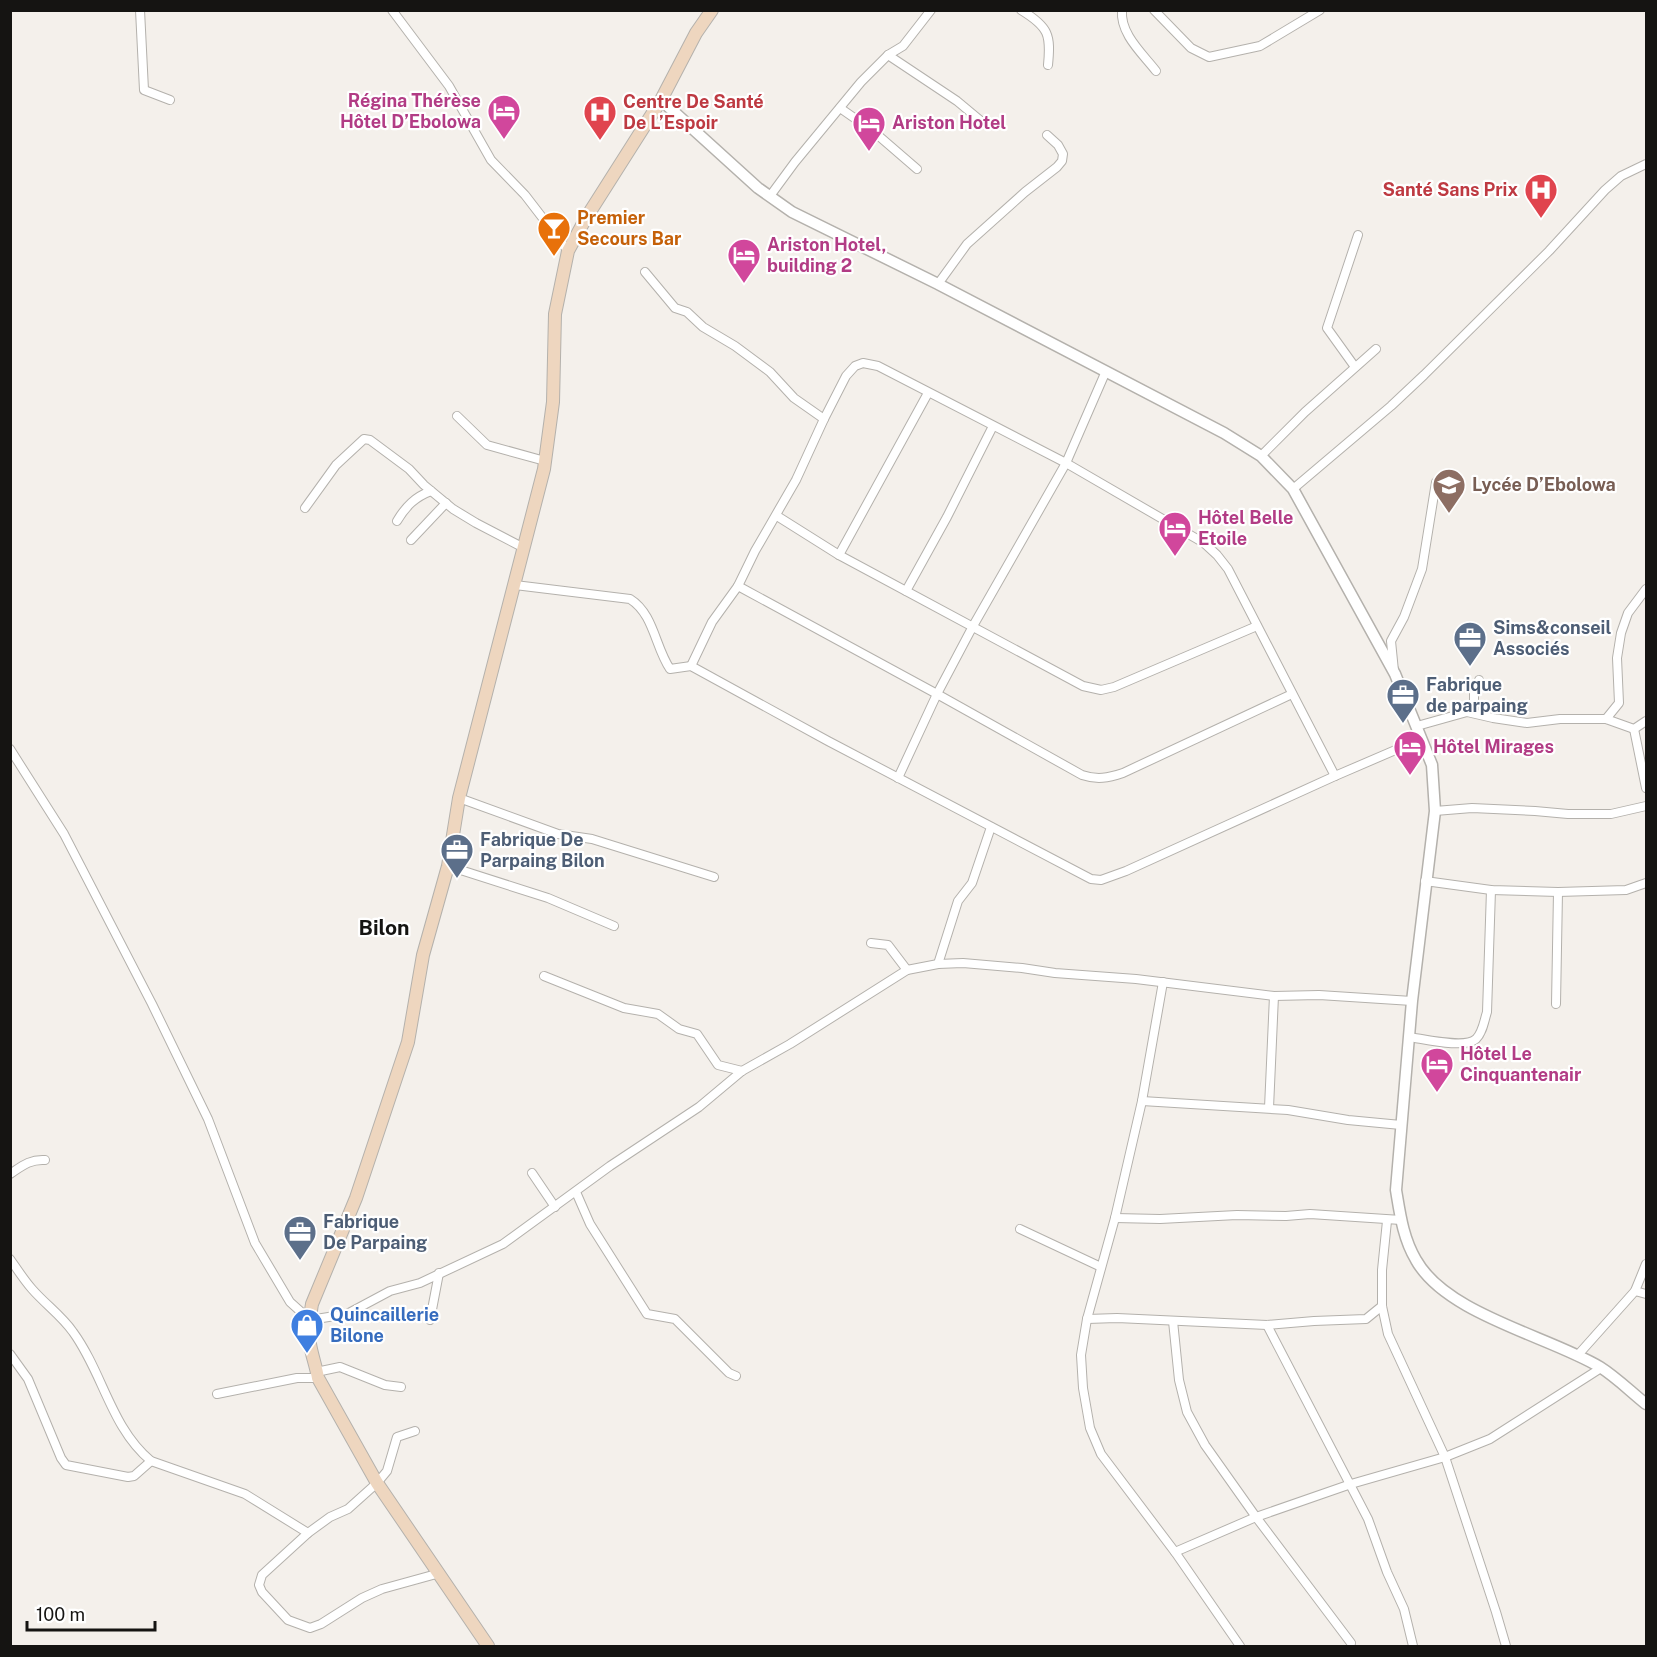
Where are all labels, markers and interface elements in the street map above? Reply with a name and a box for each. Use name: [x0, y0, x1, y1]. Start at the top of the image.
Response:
place label: Régina Thérèse Hôtel D’Ebolowa: [340, 90, 481, 132]
place label: Centre De Santé De L’Espoir: [623, 91, 764, 133]
hotel icon: Régina Thérèse Hôtel D’Ebolowa: [486, 93, 522, 140]
hospital icon: Centre De Santé De L’Espoir: [582, 94, 618, 141]
hotel icon: Ariston Hotel: [851, 105, 887, 152]
place label: Ariston Hotel: [892, 112, 1006, 133]
hospital icon: Santé Sans Prix: [1523, 172, 1559, 219]
place label: Santé Sans Prix: [1382, 179, 1518, 200]
place label: Premier Secours Bar: [577, 207, 682, 249]
bar icon: Premier Secours Bar: [536, 210, 572, 257]
place label: Ariston Hotel, building 2: [767, 234, 886, 276]
hotel icon: Ariston Hotel, building 2: [726, 237, 762, 284]
school or university icon: Lycée D’Ebolowa: [1431, 467, 1467, 514]
place label: Lycée D’Ebolowa: [1472, 474, 1616, 495]
place label: Hôtel Belle Etoile: [1198, 507, 1293, 549]
hotel icon: Hôtel Belle Etoile: [1157, 510, 1193, 557]
place label: Sims&conseil Associés: [1493, 617, 1611, 659]
office icon: Sims&conseil Associés: [1452, 620, 1488, 667]
place label: Fabrique de parpaing: [1426, 674, 1528, 716]
office icon: Fabrique de parpaing: [1385, 677, 1421, 724]
hotel icon: Hôtel Mirages: [1392, 729, 1428, 776]
place label: Hôtel Mirages: [1433, 736, 1554, 757]
place label: Fabrique De Parpaing Bilon: [480, 829, 605, 871]
office icon: Fabrique De Parpaing Bilon: [439, 832, 475, 879]
district label: Bilon: [359, 915, 409, 940]
place label: Hôtel Le Cinquantenair: [1460, 1043, 1582, 1085]
hotel icon: Hôtel Le Cinquantenair: [1419, 1046, 1455, 1093]
place label: Fabrique De Parpaing: [323, 1211, 427, 1253]
office icon: Fabrique De Parpaing: [282, 1214, 318, 1261]
place label: Quincaillerie Bilone: [330, 1304, 439, 1346]
shop icon: Quincaillerie Bilone: [289, 1307, 325, 1354]
scale bar: [27, 1594, 154, 1632]
text: 100 m: [36, 1604, 85, 1625]

